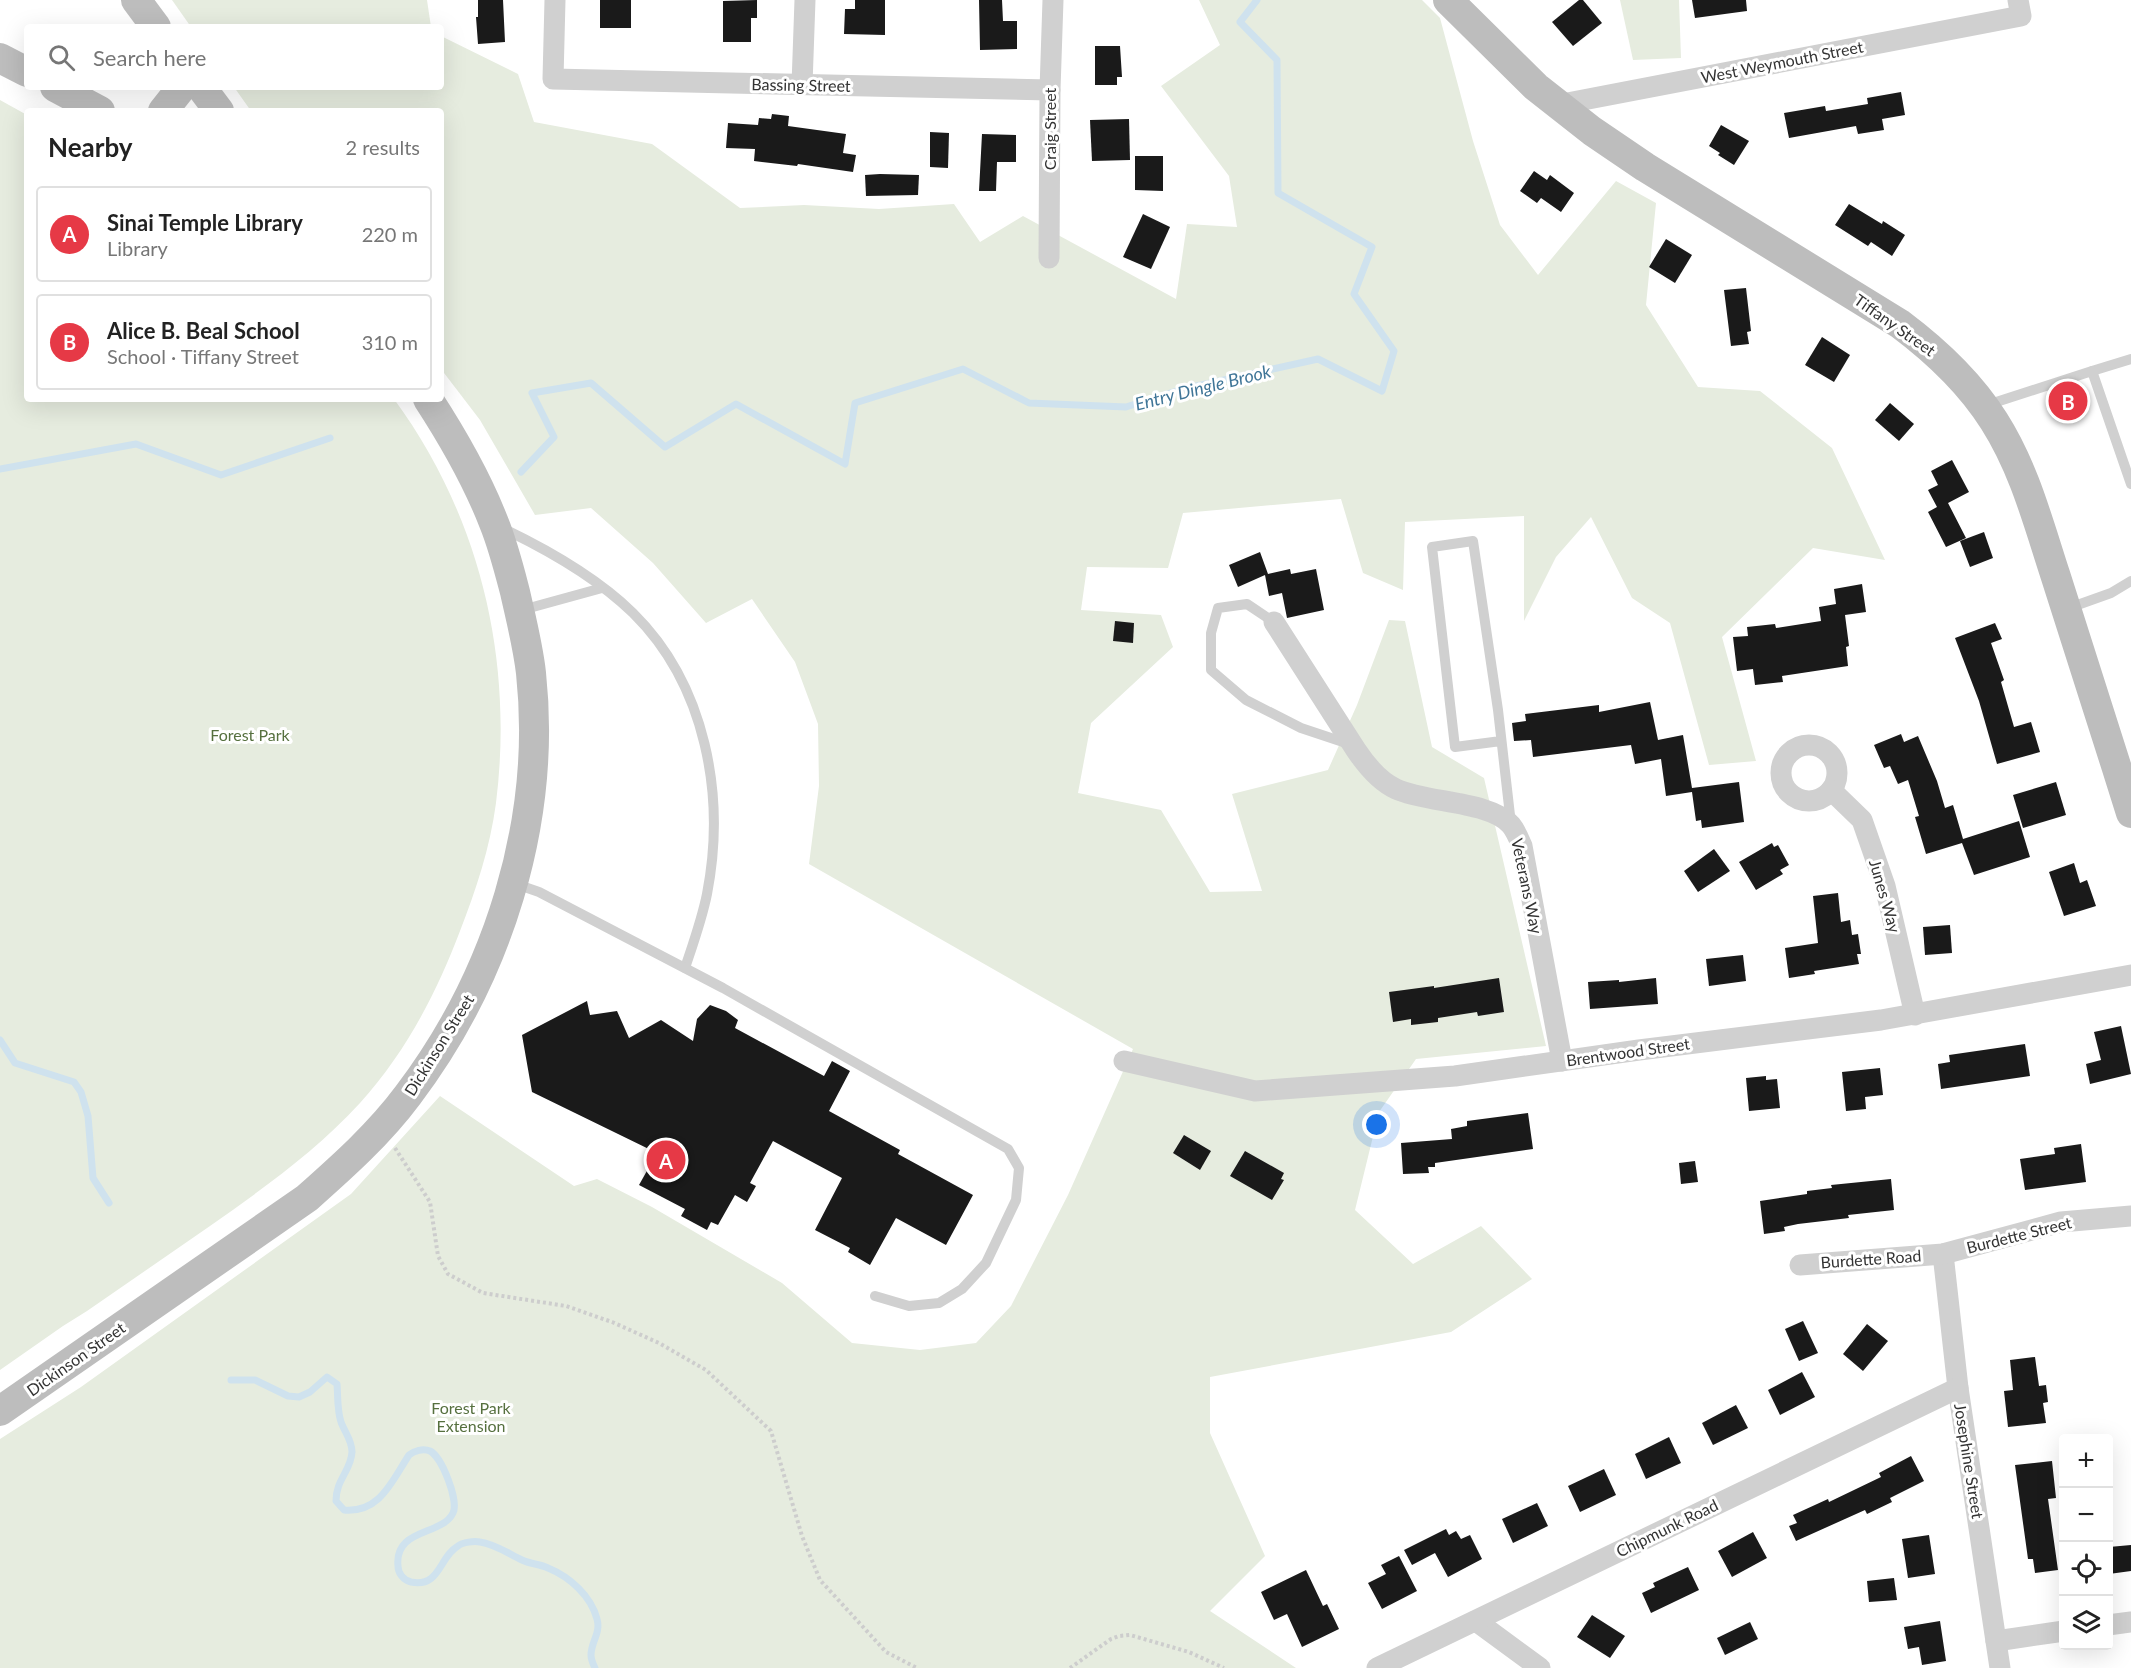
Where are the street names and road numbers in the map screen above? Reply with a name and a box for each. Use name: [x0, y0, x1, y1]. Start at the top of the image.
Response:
street label: West Weymouth Street: [1699, 36, 1865, 87]
street label: Bassing Street: [751, 74, 851, 95]
street label: Craig Street: [1040, 87, 1059, 170]
street label: Tiffany Street: [1851, 290, 1940, 360]
street label: Veterans Way: [1508, 836, 1547, 936]
street label: Junes Way: [1866, 857, 1905, 935]
street label: Dickinson Street: [400, 990, 477, 1099]
street label: Brentwood Street: [1565, 1033, 1691, 1070]
street label: Burdette Street: [1964, 1212, 2074, 1257]
street label: Burdette Road: [1820, 1246, 1922, 1271]
street label: Dickinson Street: [23, 1318, 129, 1400]
street label: Josephine Street: [1951, 1402, 1988, 1520]
street label: Chipmunk Road: [1613, 1495, 1721, 1560]

